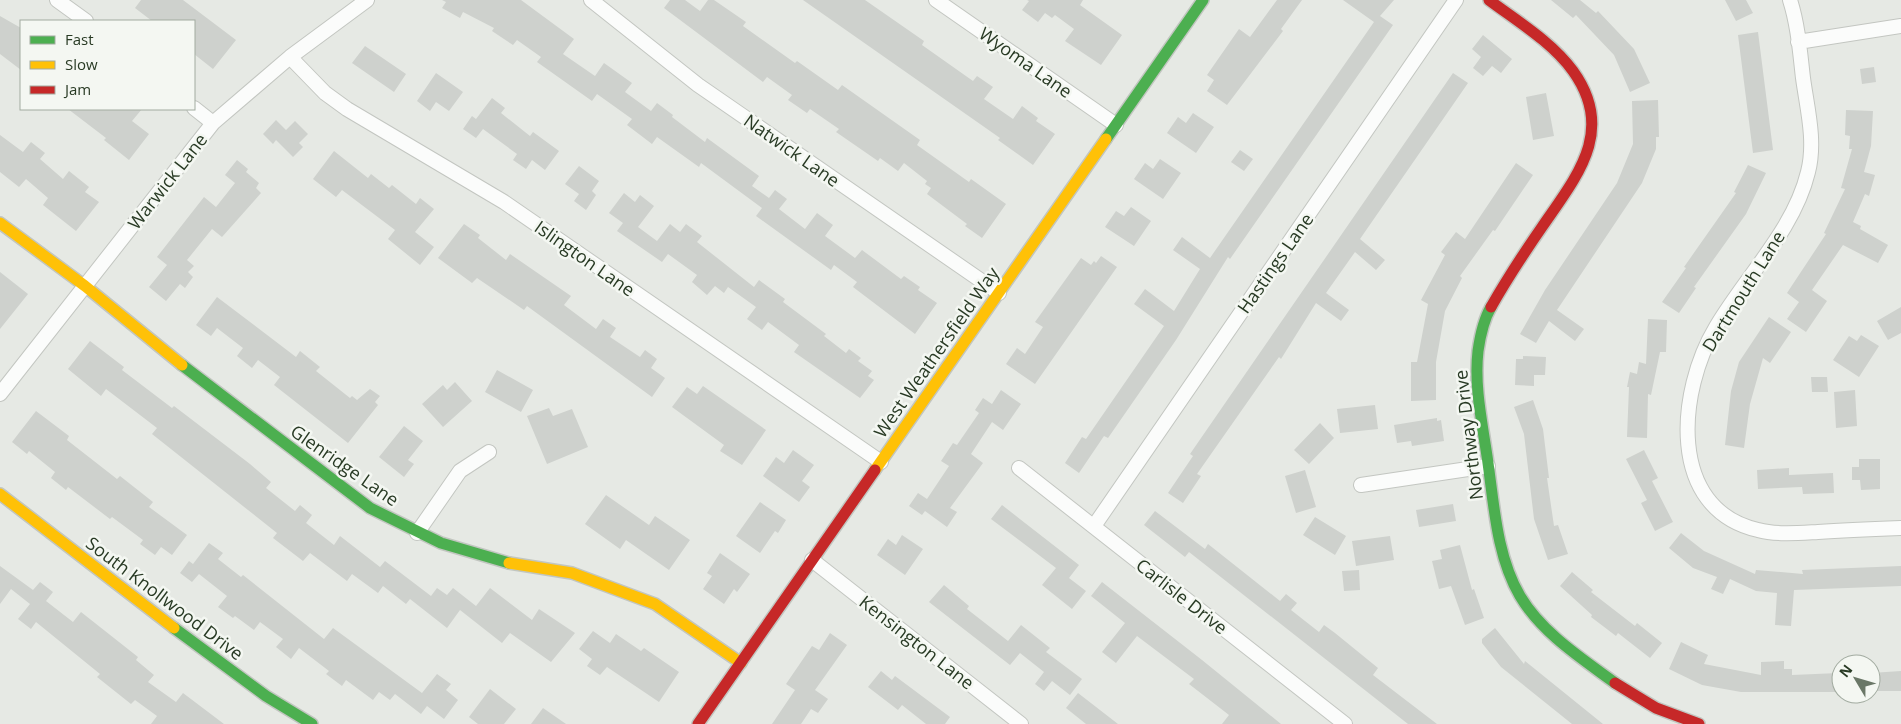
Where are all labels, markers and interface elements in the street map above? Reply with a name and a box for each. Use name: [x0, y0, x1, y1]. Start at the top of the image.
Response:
legend: [20, 20, 195, 110]
street label: Wyoma Lane: [975, 21, 1077, 103]
text: Fast: [65, 29, 94, 49]
text: Slow: [65, 54, 98, 74]
text: Jam: [63, 79, 91, 99]
street label: Natwick Lane: [739, 108, 845, 192]
street label: Warwick Lane: [122, 128, 212, 234]
street label: Hastings Lane: [1231, 208, 1319, 318]
street label: Islington Lane: [530, 215, 640, 301]
street label: Dartmouth Lane: [1696, 226, 1790, 356]
street label: West Weathersfield Way: [868, 261, 1005, 442]
street label: Northway Drive: [1448, 369, 1488, 501]
street label: Glenridge Lane: [286, 419, 404, 511]
street label: South Knollwood Drive: [81, 531, 249, 665]
street label: Carlisle Drive: [1131, 553, 1233, 639]
street label: Kensington Lane: [855, 590, 979, 694]
north arrow: [1831, 654, 1881, 704]
text: N: [1834, 660, 1856, 681]

